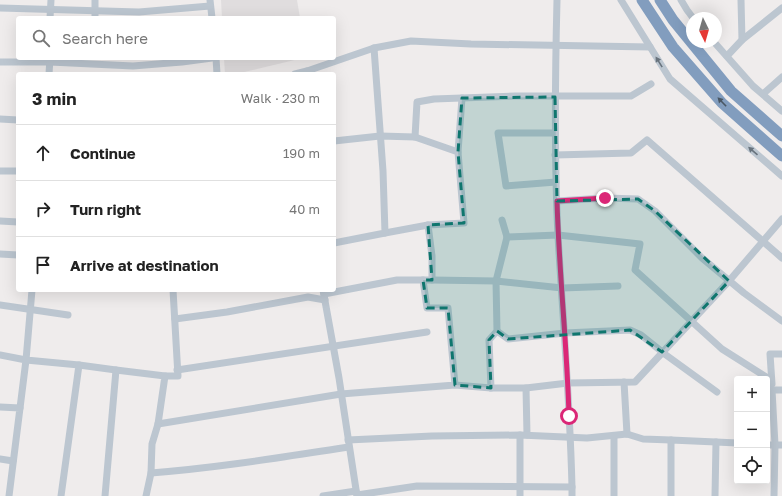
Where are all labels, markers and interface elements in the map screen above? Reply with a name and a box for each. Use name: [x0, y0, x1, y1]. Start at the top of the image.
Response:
north arrow: [686, 12, 722, 48]
search box: [16, 16, 336, 60]
icon: search: [30, 27, 52, 49]
text: Search here: [62, 29, 148, 47]
one-way arrow: [655, 57, 663, 67]
text: 3 min: [32, 88, 76, 109]
text: Walk · 230 m: [241, 90, 320, 106]
one-way arrow: [717, 97, 726, 107]
icon: ahead: [32, 142, 54, 164]
text: Continue: [70, 144, 136, 162]
text: 190 m: [283, 145, 320, 161]
one-way arrow: [747, 146, 758, 155]
route end: [596, 189, 614, 207]
icon: right: [32, 198, 54, 220]
text: Turn right: [70, 200, 141, 218]
text: 40 m: [289, 201, 320, 217]
icon: arrive: [32, 254, 54, 276]
text: Arrive at destination: [70, 256, 219, 274]
map controls: [734, 376, 770, 484]
button: +: [734, 376, 770, 412]
route start: [560, 407, 578, 425]
button: −: [734, 412, 770, 448]
button: locate: [734, 448, 770, 484]

